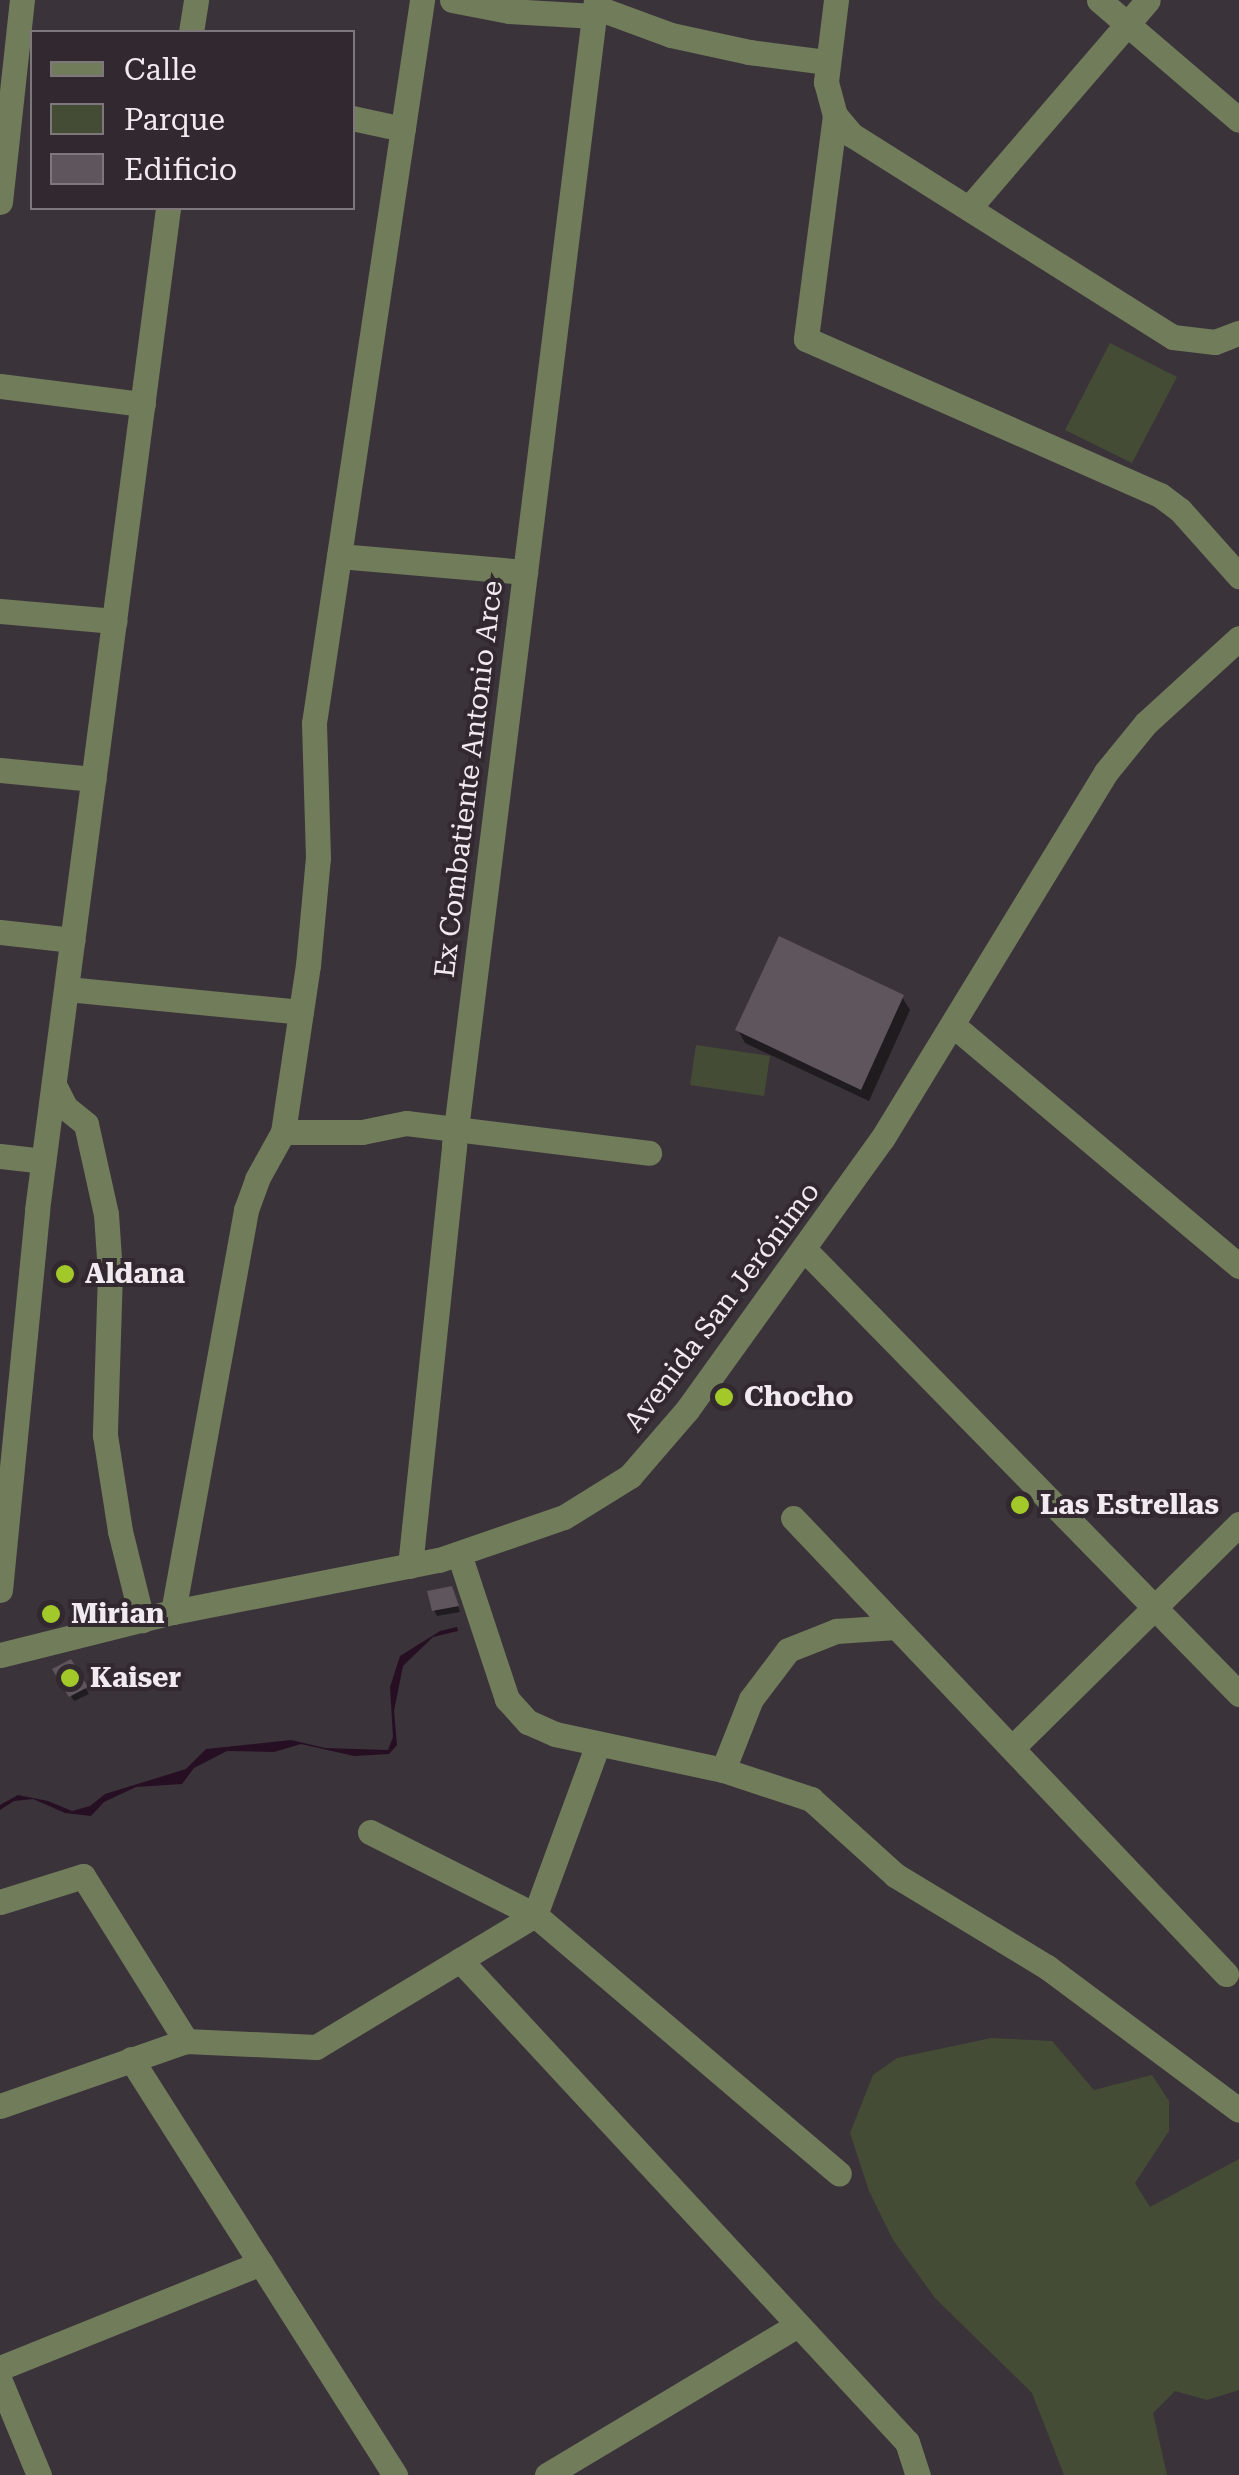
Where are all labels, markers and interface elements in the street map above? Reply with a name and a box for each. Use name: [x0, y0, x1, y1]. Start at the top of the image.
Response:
legend: [30, 30, 355, 210]
text: Calle: [124, 52, 197, 87]
text: Parque: [124, 102, 225, 137]
text: Edificio: [124, 152, 237, 187]
street label: Ex Combatiente Antonio Arce: [428, 579, 510, 979]
street label: Avenida San Jerónimo: [617, 1176, 827, 1438]
place label: Aldana: [85, 1257, 185, 1291]
marker: Aldana: [54, 1263, 76, 1285]
place label: Chocho: [744, 1380, 854, 1414]
marker: Chocho: [713, 1386, 735, 1408]
place label: Las Estrellas: [1040, 1488, 1219, 1522]
marker: Las Estrellas: [1009, 1494, 1031, 1516]
place label: Mirian: [71, 1597, 165, 1631]
marker: Mirian: [40, 1603, 62, 1625]
place label: Kaiser: [90, 1661, 181, 1695]
marker: Kaiser: [59, 1667, 81, 1689]

